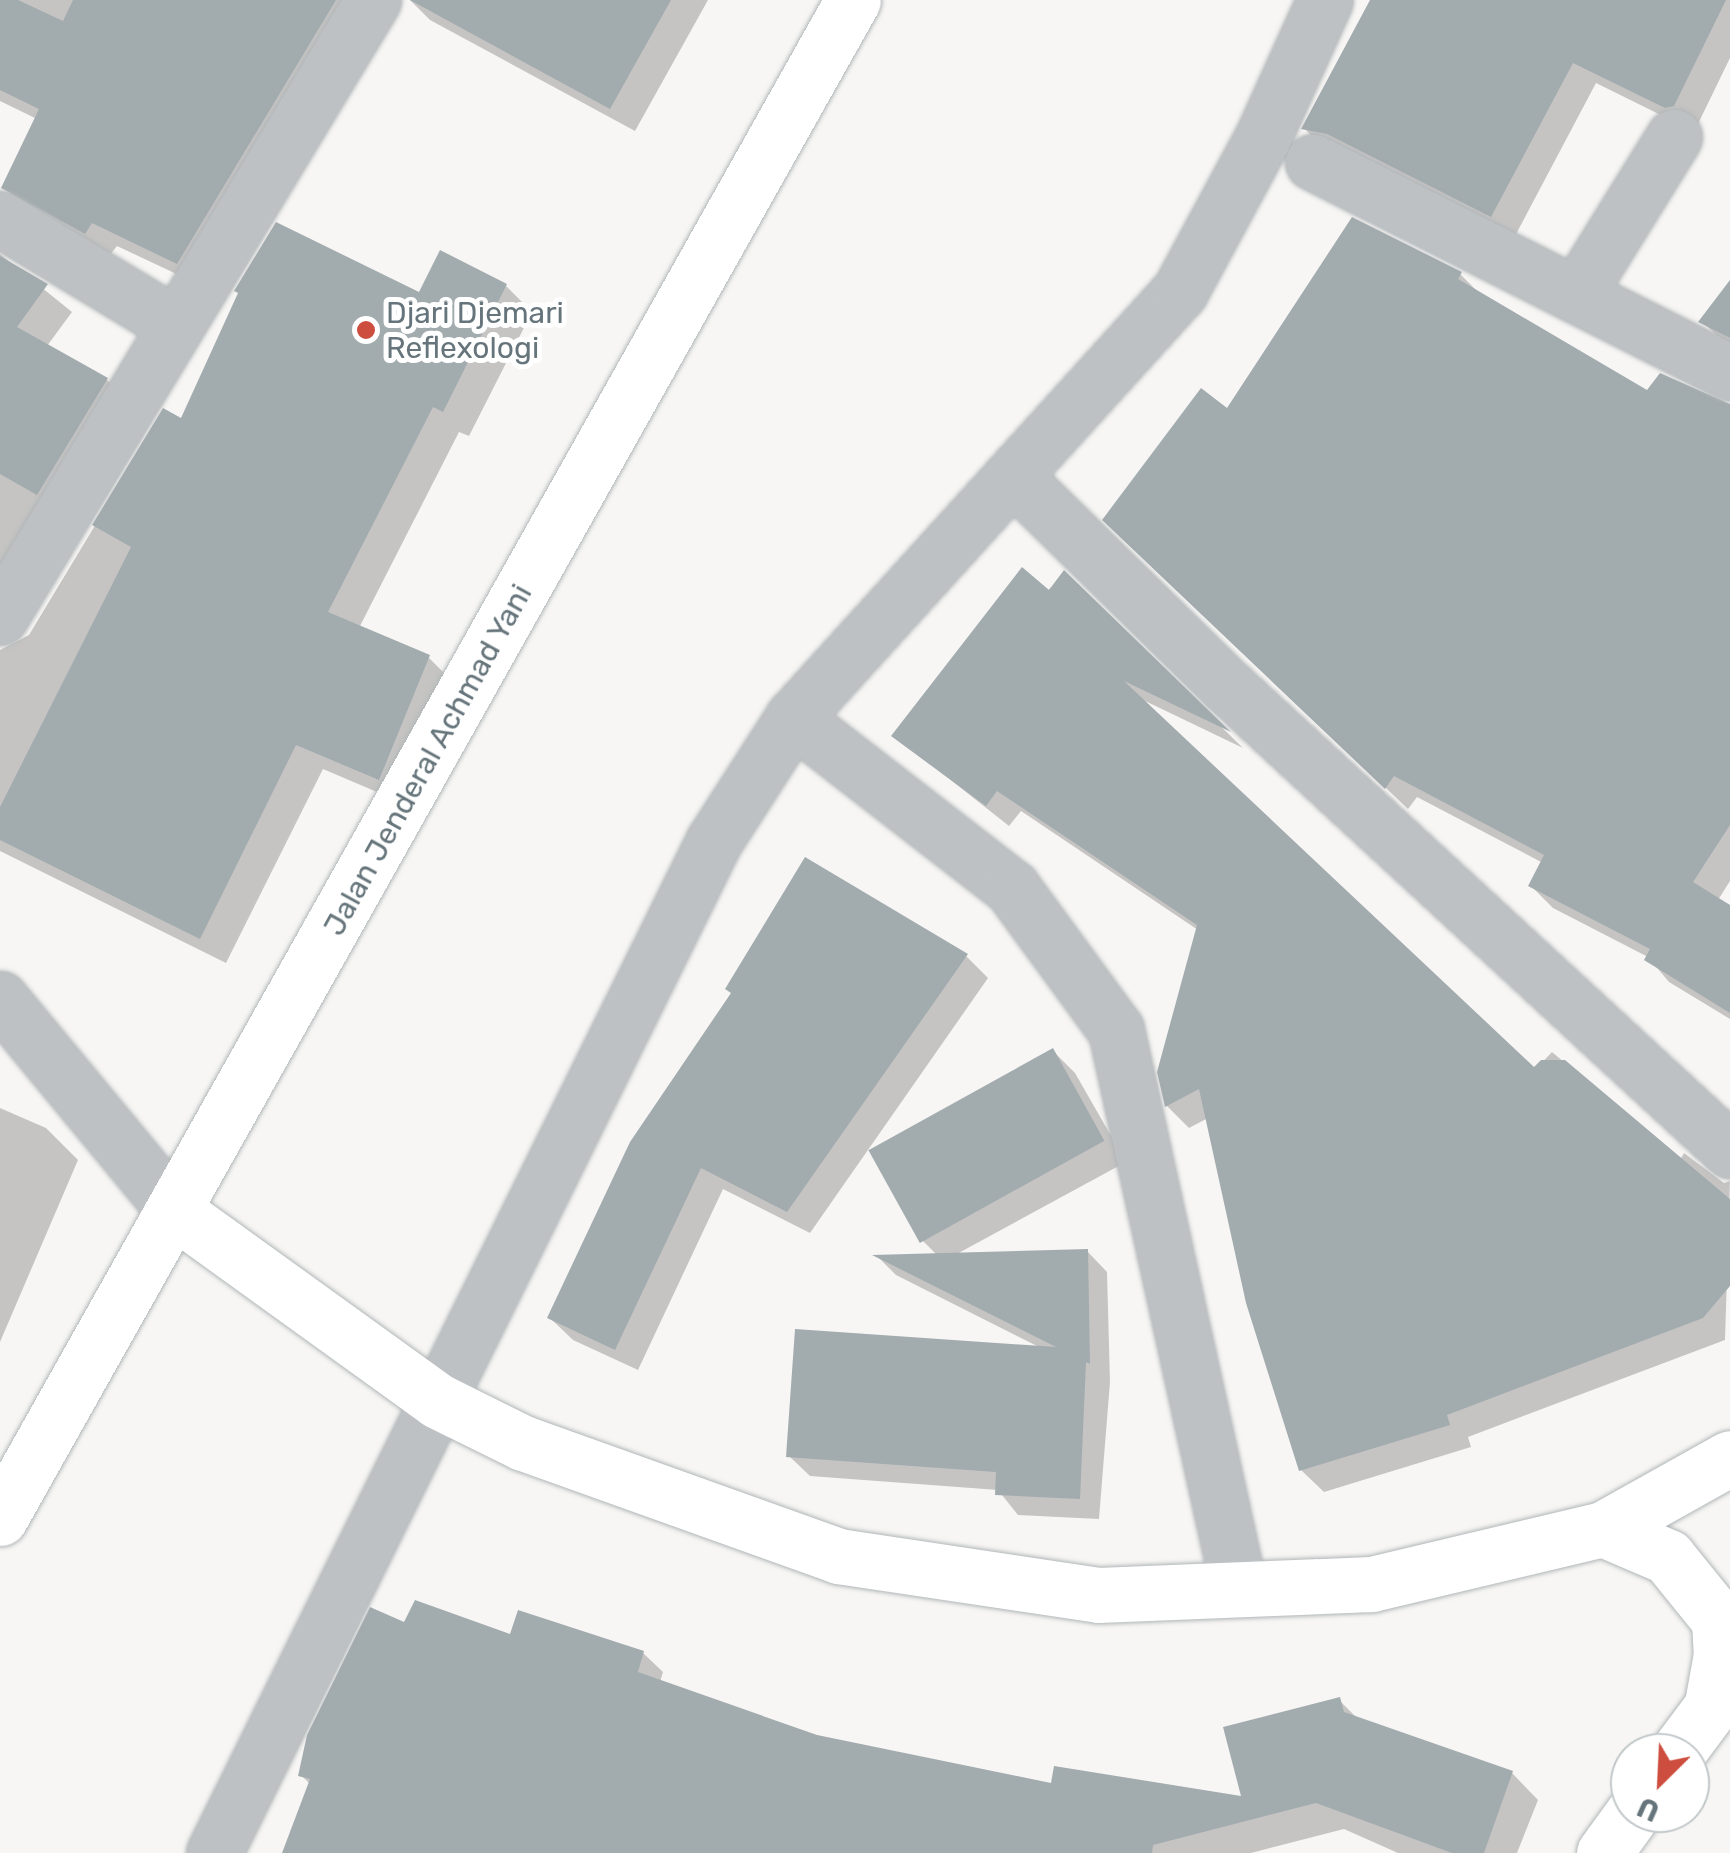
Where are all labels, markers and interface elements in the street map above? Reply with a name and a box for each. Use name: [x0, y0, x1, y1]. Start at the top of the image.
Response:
place label: Djari Djemari Reflexologi: [386, 295, 564, 366]
marker: Djari Djemari Reflexologi: [355, 319, 377, 341]
street label: Jalan Jenderal Achmad Yani: [316, 577, 540, 943]
north arrow: [1610, 1733, 1710, 1833]
text: U: [1632, 1790, 1664, 1828]

